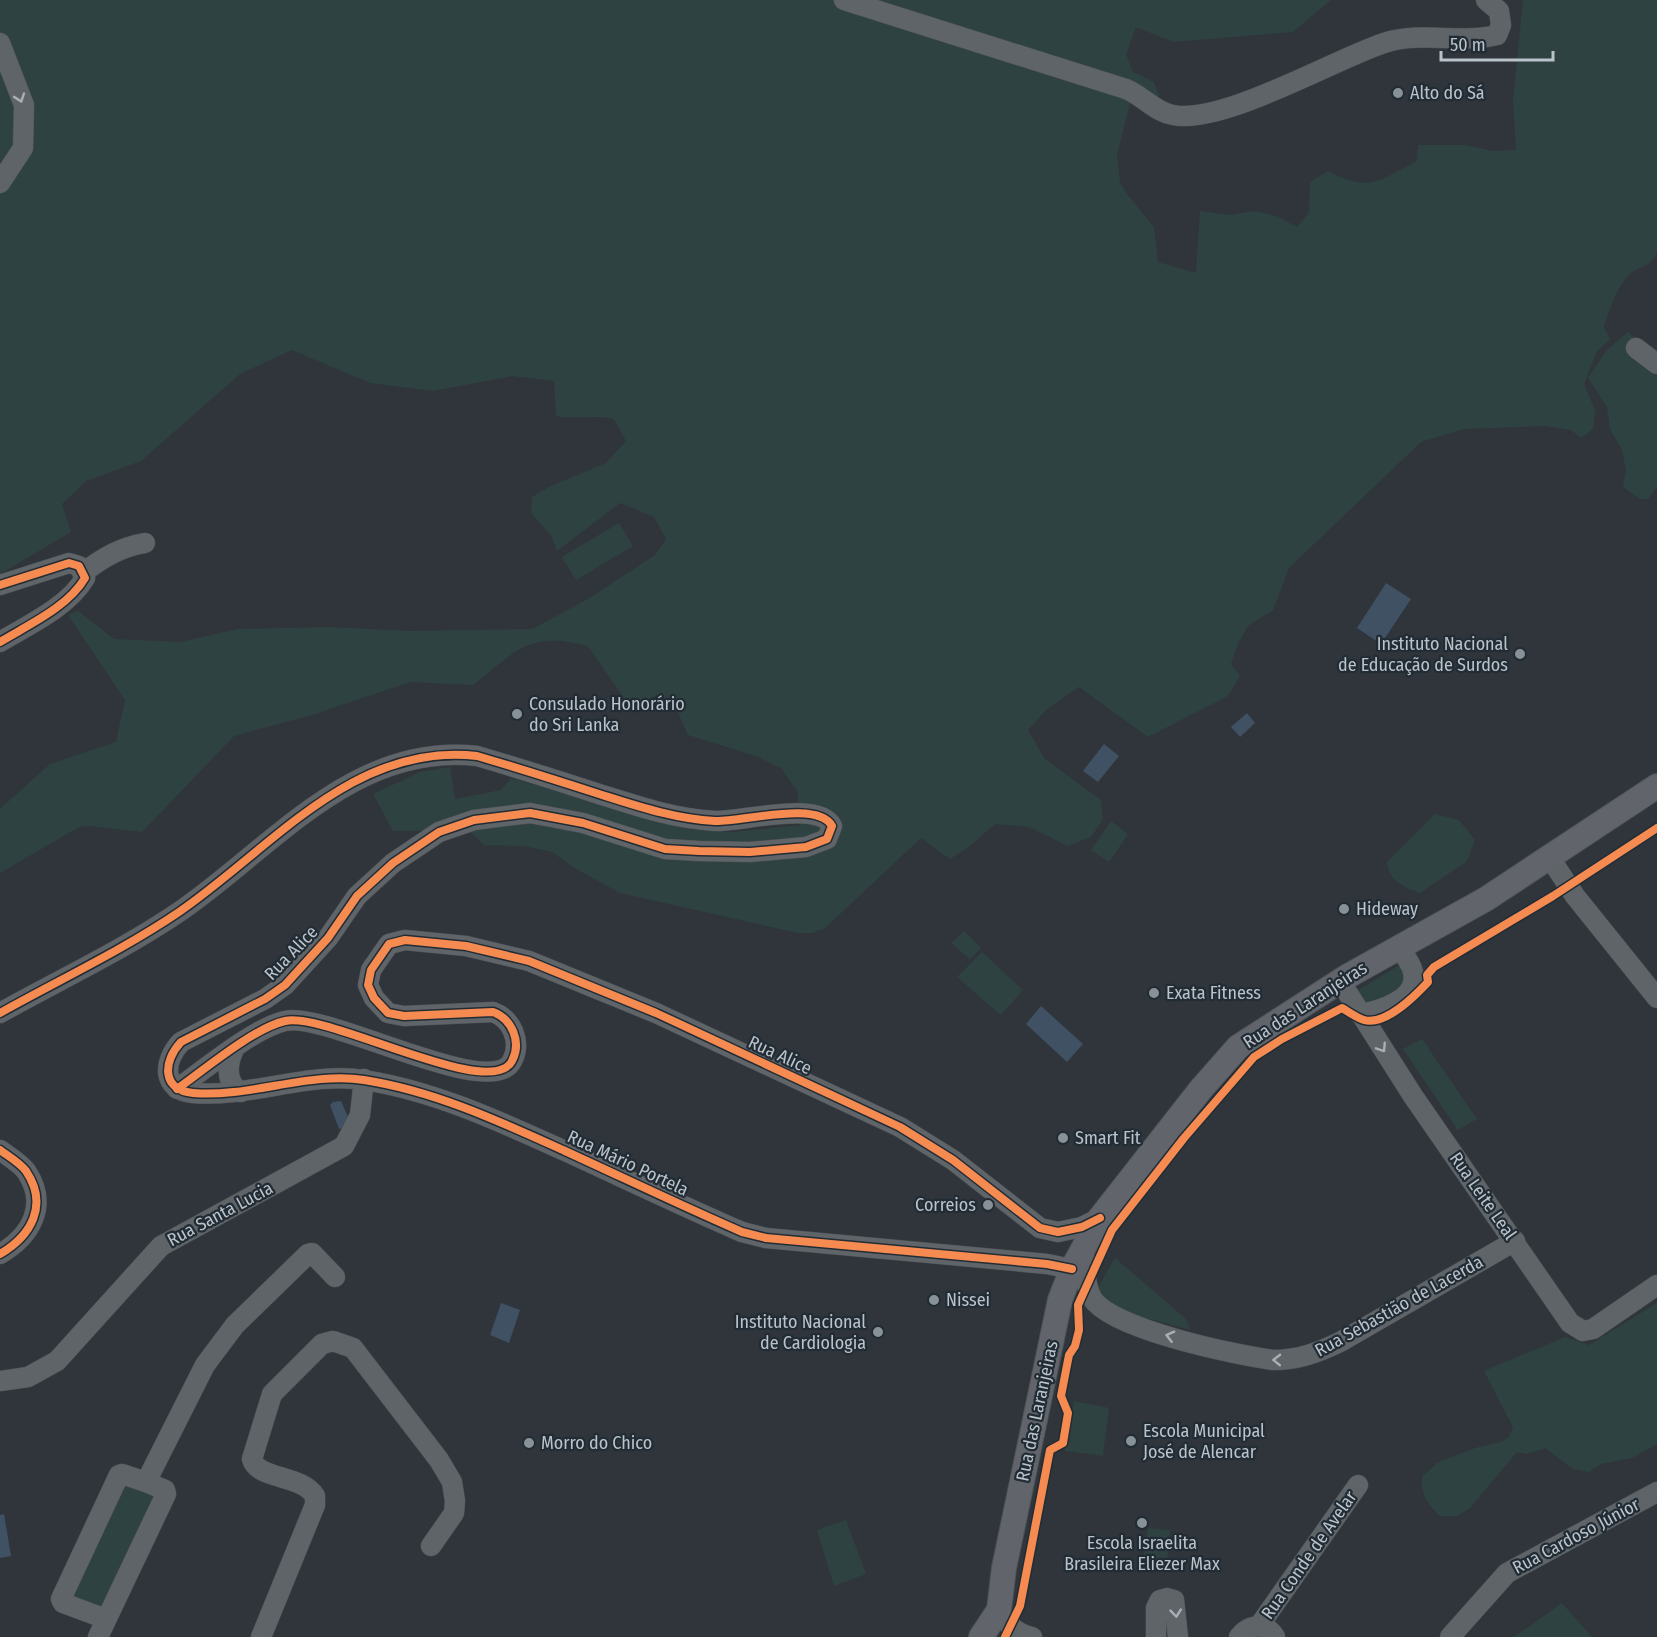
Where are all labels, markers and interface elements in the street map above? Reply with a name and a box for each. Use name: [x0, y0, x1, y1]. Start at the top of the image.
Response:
scale bar: [1441, 24, 1554, 62]
text: 50 m: [1450, 34, 1486, 56]
place label: Alto do Sá: [1410, 82, 1485, 104]
marker: Alto do Sá: [1391, 86, 1405, 100]
one-way arrow: [13, 92, 26, 103]
place label: Instituto Nacional de Educação de Surdos: [1338, 633, 1508, 676]
marker: Instituto Nacional de Educação de Surdos: [1513, 647, 1527, 661]
place label: Consulado Honorário do Sri Lanka: [529, 693, 685, 736]
marker: Consulado Honorário do Sri Lanka: [510, 707, 524, 721]
place label: Hideway: [1356, 898, 1418, 920]
marker: Hideway: [1337, 902, 1351, 916]
street label: Rua Alice: [260, 921, 322, 985]
street label: Rua das Laranjeiras: [1239, 957, 1371, 1053]
place label: Exata Fitness: [1166, 982, 1261, 1004]
marker: Exata Fitness: [1147, 986, 1161, 1000]
street label: Rua Alice: [745, 1031, 815, 1079]
one-way arrow: [1375, 1042, 1387, 1052]
street label: Rua Mário Portela: [564, 1125, 692, 1201]
place label: Smart Fit: [1075, 1127, 1141, 1149]
marker: Smart Fit: [1056, 1131, 1070, 1145]
street label: Rua Leite Leal: [1445, 1148, 1521, 1244]
street label: Rua Santa Lucia: [163, 1177, 277, 1251]
place label: Correios: [915, 1194, 976, 1216]
marker: Correios: [981, 1198, 995, 1212]
street label: Rua Sebastião de Lacerda: [1311, 1251, 1487, 1361]
place label: Nissei: [946, 1289, 990, 1311]
marker: Nissei: [927, 1293, 941, 1307]
place label: Instituto Nacional de Cardiologia: [735, 1311, 866, 1354]
marker: Instituto Nacional de Cardiologia: [871, 1325, 885, 1339]
one-way arrow: [1165, 1330, 1175, 1343]
street label: Rua das Laranjeiras: [1011, 1338, 1063, 1483]
one-way arrow: [1273, 1354, 1282, 1366]
place label: Escola Municipal José de Alencar: [1143, 1420, 1265, 1463]
place label: Morro do Chico: [541, 1432, 652, 1454]
marker: Escola Municipal José de Alencar: [1124, 1434, 1138, 1448]
marker: Morro do Chico: [522, 1436, 536, 1450]
street label: Rua Conde de Avelar: [1257, 1486, 1362, 1623]
street label: Rua Cardoso Júnior: [1509, 1493, 1644, 1579]
marker: Escola Israelita Brasileira Eliezer Max: [1135, 1516, 1149, 1530]
place label: Escola Israelita Brasileira Eliezer Max: [1064, 1532, 1220, 1575]
one-way arrow: [1169, 1608, 1182, 1618]

